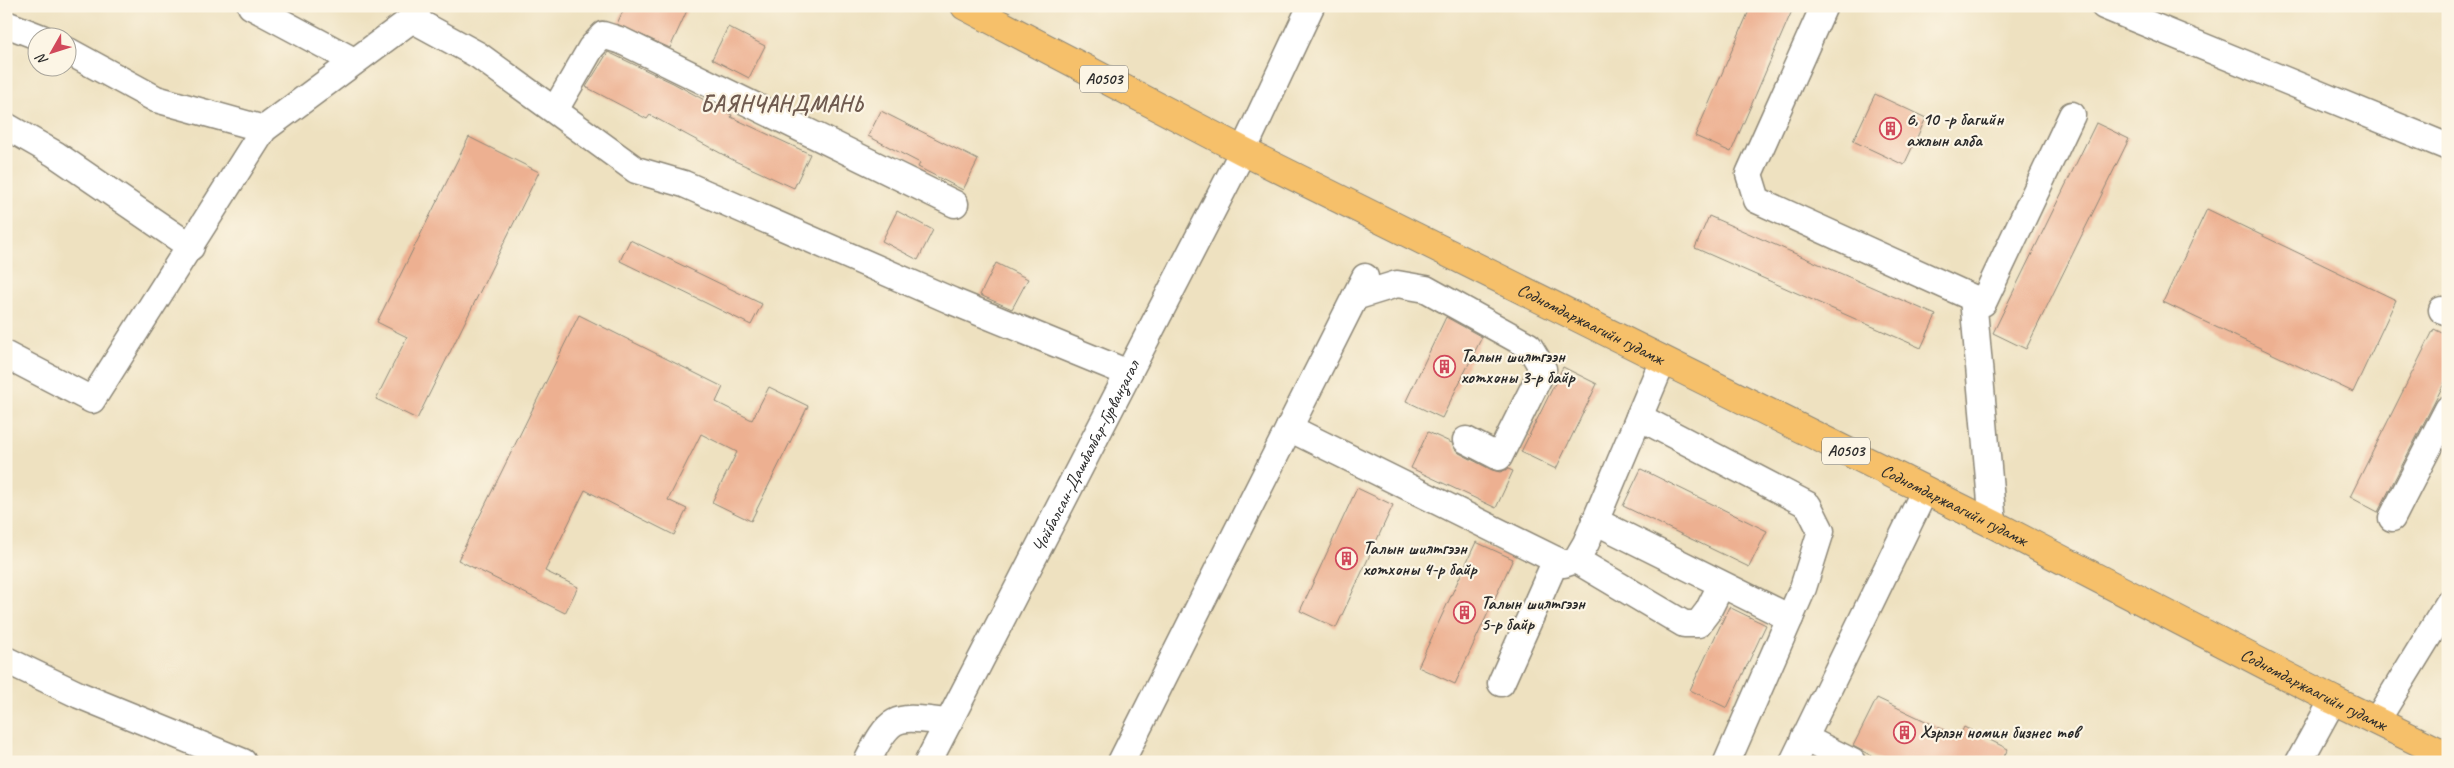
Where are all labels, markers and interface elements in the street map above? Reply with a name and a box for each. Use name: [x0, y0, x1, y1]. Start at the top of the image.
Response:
north arrow: [28, 28, 78, 78]
text: N: [31, 49, 52, 69]
road number: A0503: [1080, 66, 1128, 92]
district label: БАЯНЧАНДМАНЬ: [700, 90, 864, 118]
place label: 6, 10 -р багийн ажлын алба: [1906, 108, 2004, 151]
building icon: 6, 10 -р багийн ажлын алба: [1878, 117, 1902, 141]
street label: Содномдаржаагийн гудамж: [1514, 278, 1669, 370]
place label: Талын шилтгээн хотхоны 3-р байр: [1461, 345, 1576, 388]
building icon: Талын шилтгээн хотхоны 3-р байр: [1433, 354, 1457, 378]
street label: Чойбалсан-Дашбалбар-Гурванзагал: [1027, 356, 1145, 556]
road number: A0503: [1822, 438, 1870, 464]
street label: Содномдаржаагийн гудамж: [1877, 459, 2033, 552]
place label: Талын шилтгээн хотхоны 4-р байр: [1363, 537, 1478, 580]
building icon: Талын шилтгээн хотхоны 4-р байр: [1335, 546, 1359, 570]
place label: Талын шилтгээн 5-р байр: [1481, 592, 1586, 635]
building icon: Талын шилтгээн 5-р байр: [1453, 601, 1477, 625]
street label: Содномдаржаагийн гудамж: [2237, 643, 2392, 736]
building icon: Хэрлэн номин бизнес төв: [1892, 720, 1916, 744]
place label: Хэрлэн номин бизнес төв: [1920, 721, 2084, 743]

